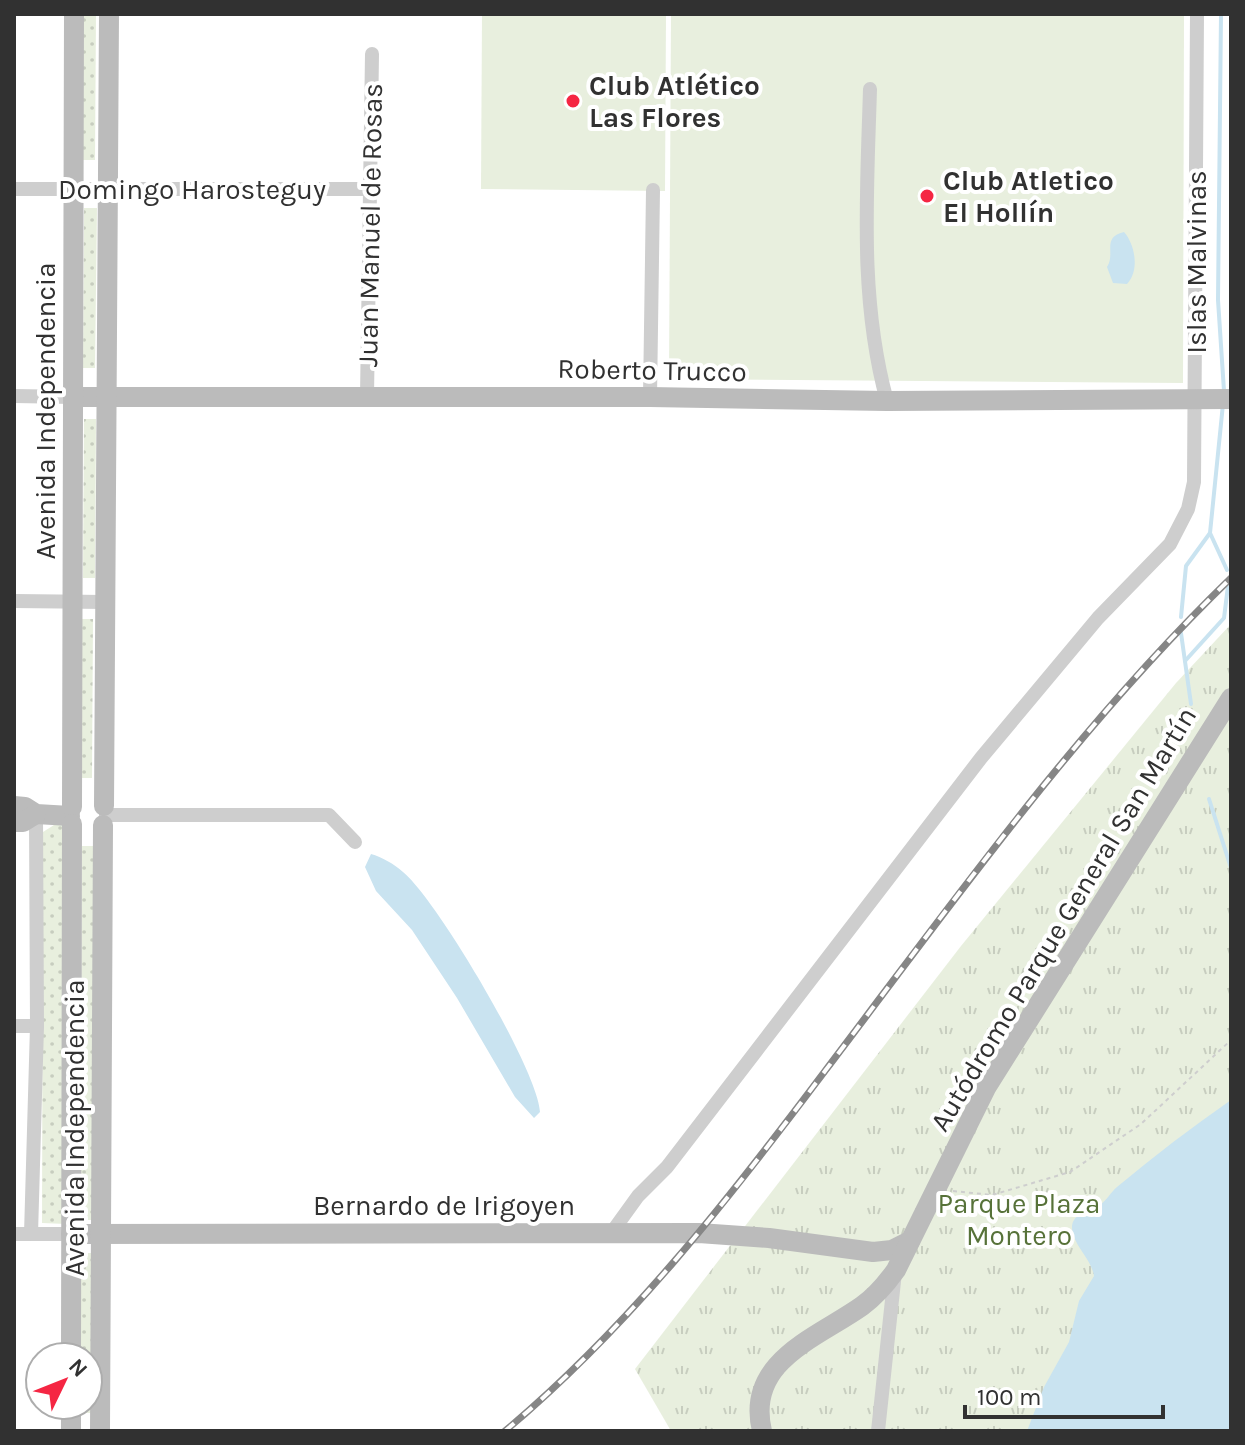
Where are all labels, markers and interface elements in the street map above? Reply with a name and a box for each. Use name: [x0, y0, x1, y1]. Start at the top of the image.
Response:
place label: Club Atlético Las Flores: [589, 69, 760, 134]
street label: Juan Manuel de Rosas: [351, 83, 389, 367]
marker: Club Atlético Las Flores: [564, 92, 582, 110]
place label: Club Atletico El Hollín: [943, 164, 1114, 229]
street label: Islas Malvinas: [1180, 170, 1213, 354]
street label: Domingo Harosteguy: [58, 173, 326, 206]
marker: Club Atletico El Hollín: [918, 187, 936, 205]
street label: Avenida Independencia: [29, 262, 62, 560]
street label: Roberto Trucco: [557, 352, 747, 388]
street label: Autódromo Parque General San Martín: [923, 701, 1203, 1137]
street label: Avenida Independencia: [58, 979, 91, 1277]
park label: Parque Plaza Montero: [938, 1187, 1100, 1252]
street label: Bernardo de Irigoyen: [313, 1189, 575, 1222]
north arrow: [24, 1341, 104, 1421]
text: N: [63, 1353, 93, 1383]
scale bar: [965, 1369, 1163, 1419]
text: 100 m: [977, 1383, 1042, 1411]

